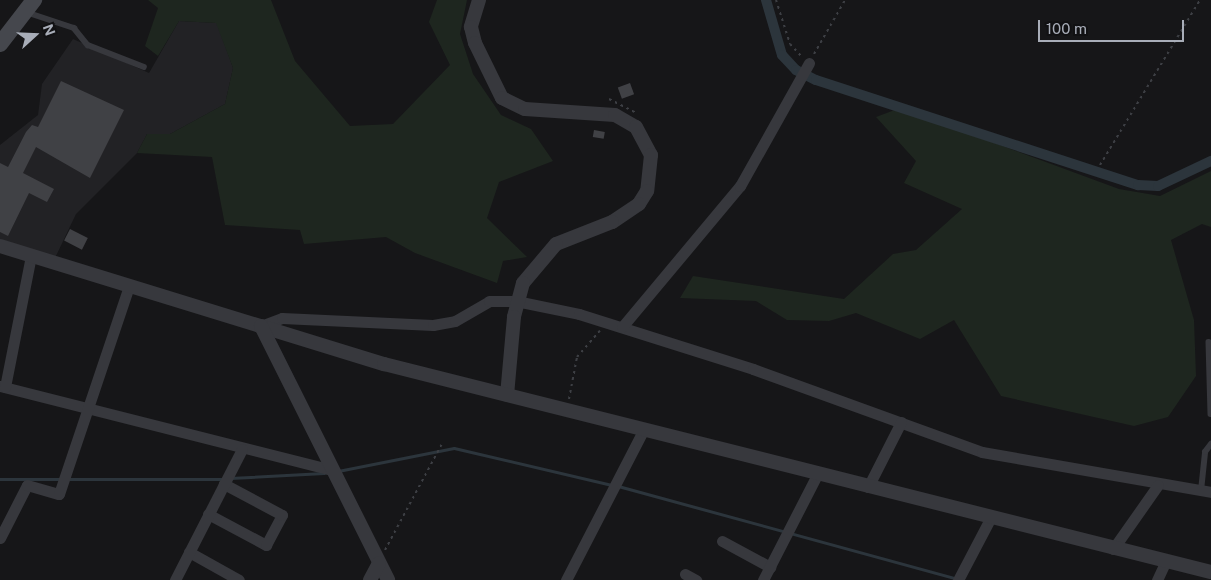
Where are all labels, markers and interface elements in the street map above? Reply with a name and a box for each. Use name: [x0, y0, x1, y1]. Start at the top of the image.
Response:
north arrow: [10, 10, 60, 60]
scale bar: [1041, 10, 1187, 42]
text: 100 m: [1046, 20, 1087, 37]
text: N: [40, 22, 58, 38]

